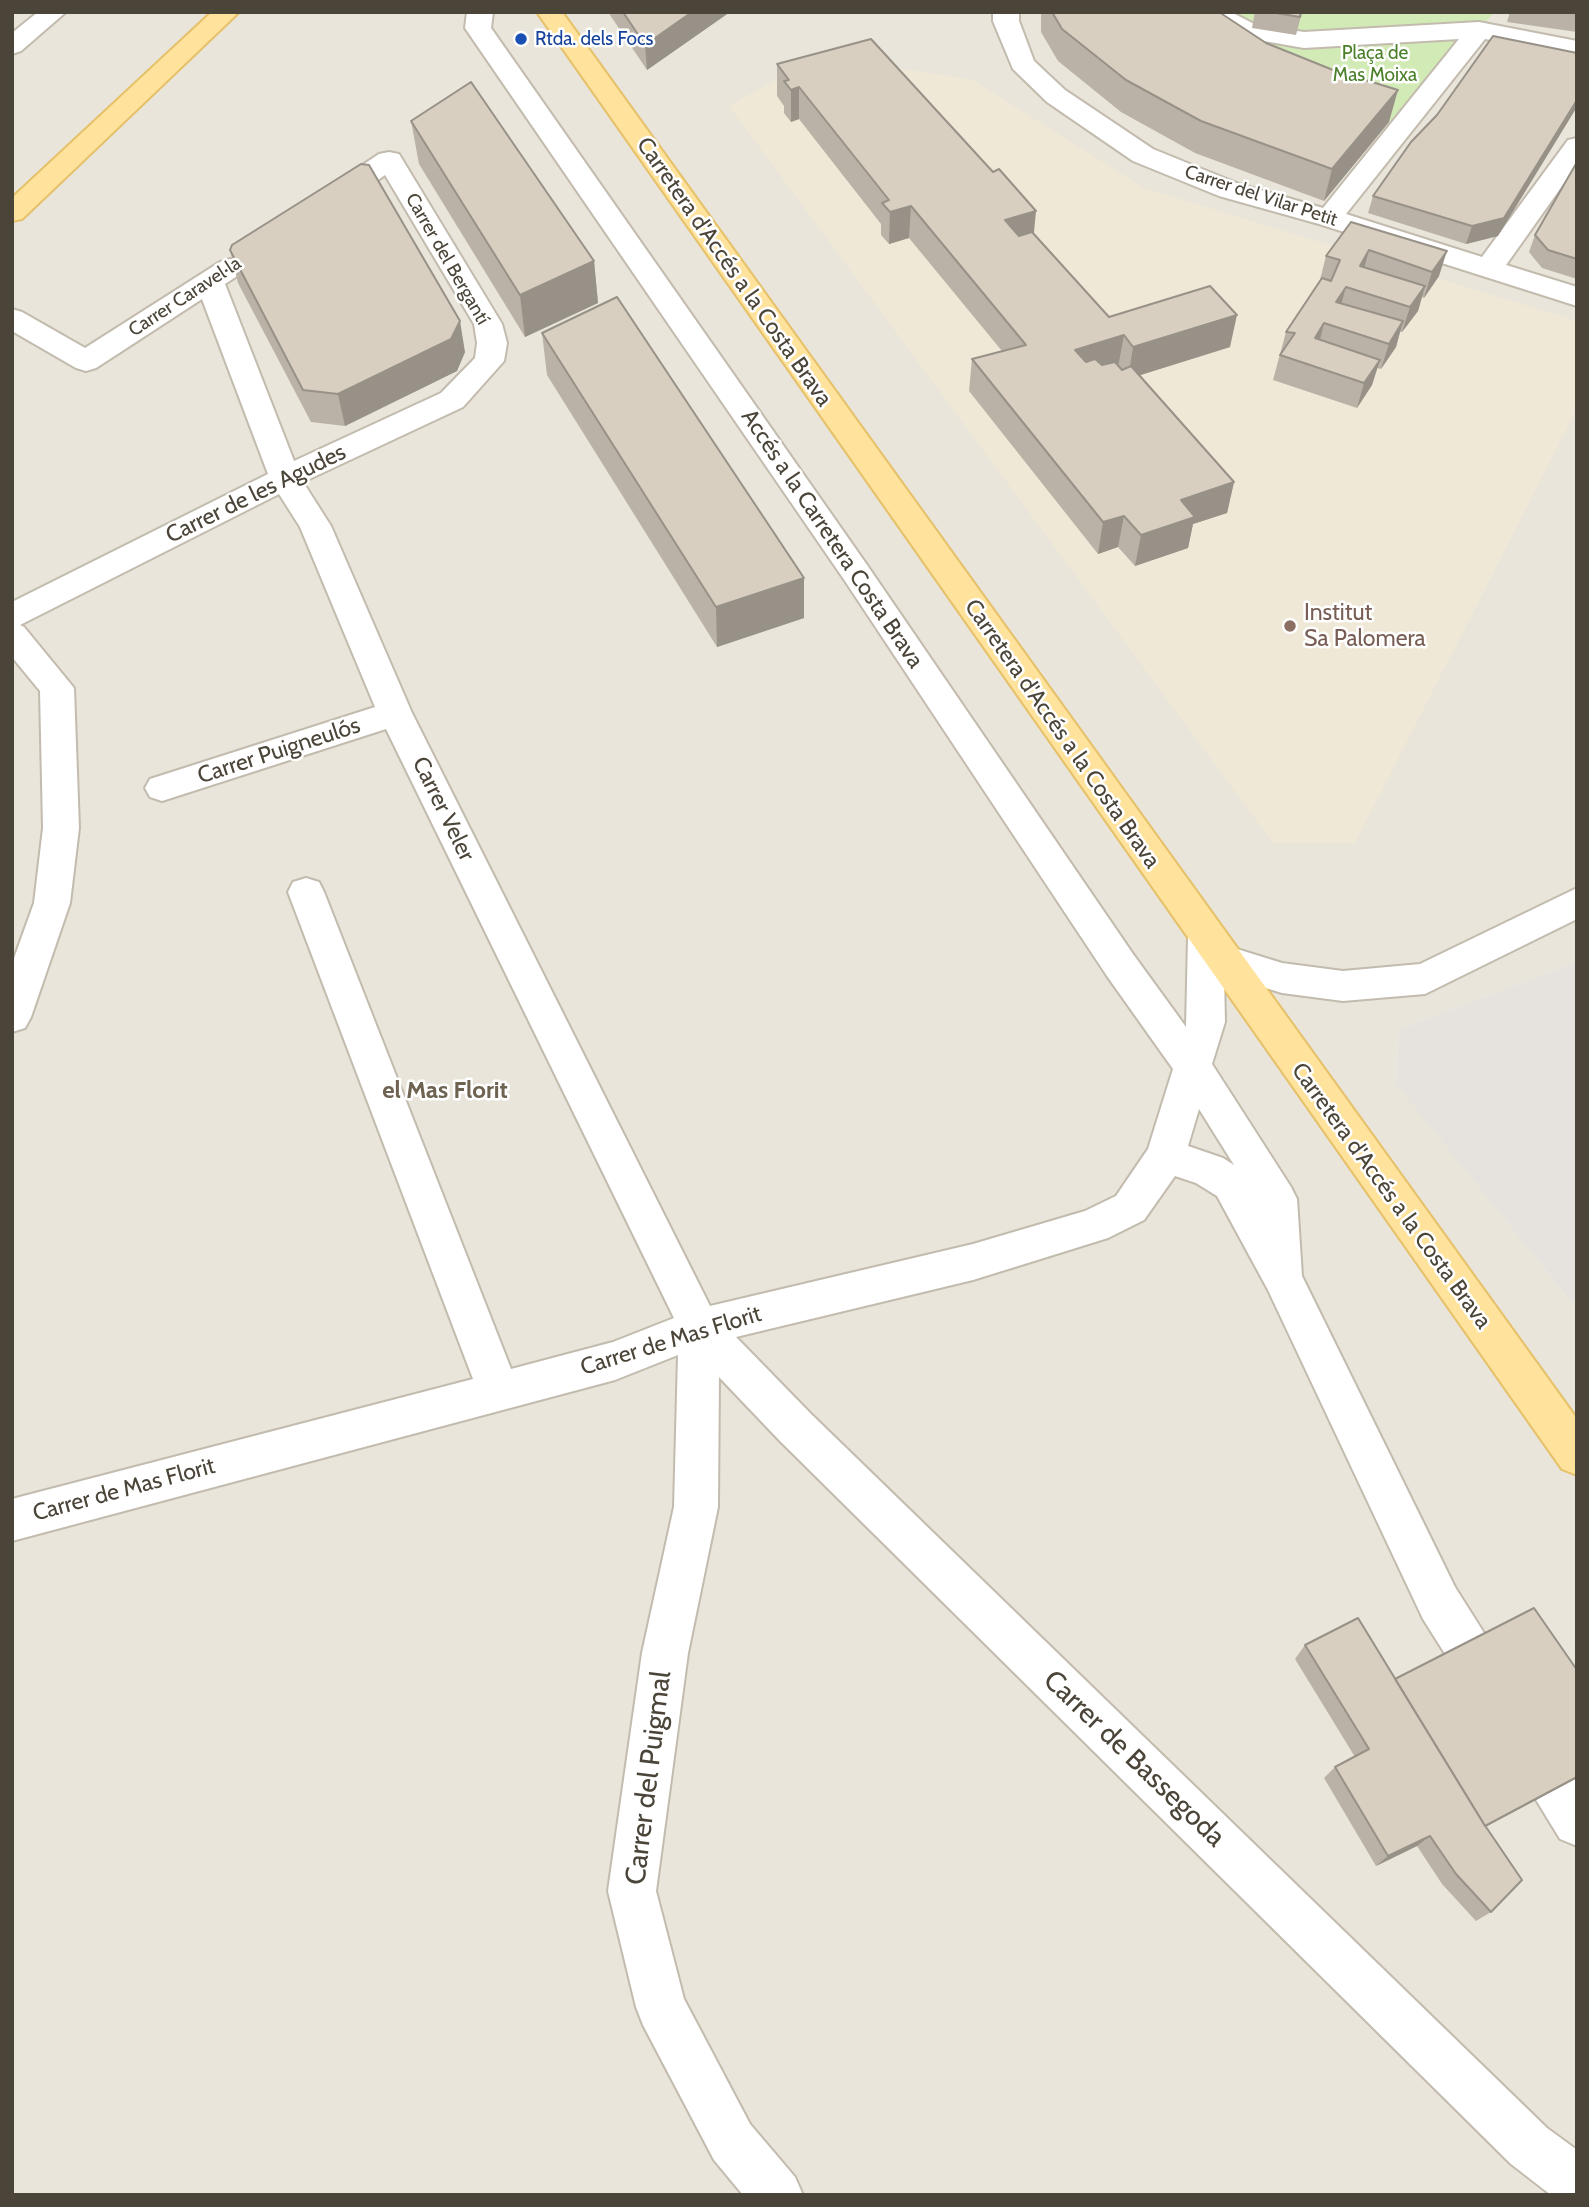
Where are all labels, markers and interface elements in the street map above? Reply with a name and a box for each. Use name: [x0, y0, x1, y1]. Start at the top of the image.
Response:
place label: Rtda. dels Focs: [535, 28, 653, 50]
marker: Rtda. dels Focs: [513, 31, 529, 47]
park label: Plaça de Mas Moixa: [1333, 42, 1417, 86]
street label: Carretera d'Accés a la Costa Brava: [630, 132, 838, 412]
street label: Carrer del Vilar Petit: [1182, 161, 1340, 231]
street label: Carrer del Bergantí: [400, 189, 494, 329]
street label: Carrer Caravel·la: [124, 252, 246, 342]
street label: Accés a la Carretera Costa Brava: [735, 404, 929, 674]
street label: Carrer de les Agudes: [162, 438, 350, 550]
street label: Carretera d'Accés a la Costa Brava: [958, 594, 1166, 874]
place label: Institut Sa Palomera: [1304, 599, 1426, 653]
marker: Institut Sa Palomera: [1282, 618, 1298, 634]
street label: Carrer Puigneulós: [194, 712, 364, 790]
street label: Carrer Veler: [406, 752, 480, 866]
street label: Carretera d'Accés a la Costa Brava: [1285, 1058, 1497, 1334]
district label: el Mas Florit: [382, 1077, 508, 1105]
street label: Carrer de Mas Florit: [577, 1300, 765, 1382]
street label: Carrer de Mas Florit: [30, 1452, 218, 1528]
street label: Carrer de Bassegoda: [1036, 1664, 1232, 1854]
street label: Carrer del Puigmal: [619, 1669, 679, 1887]

